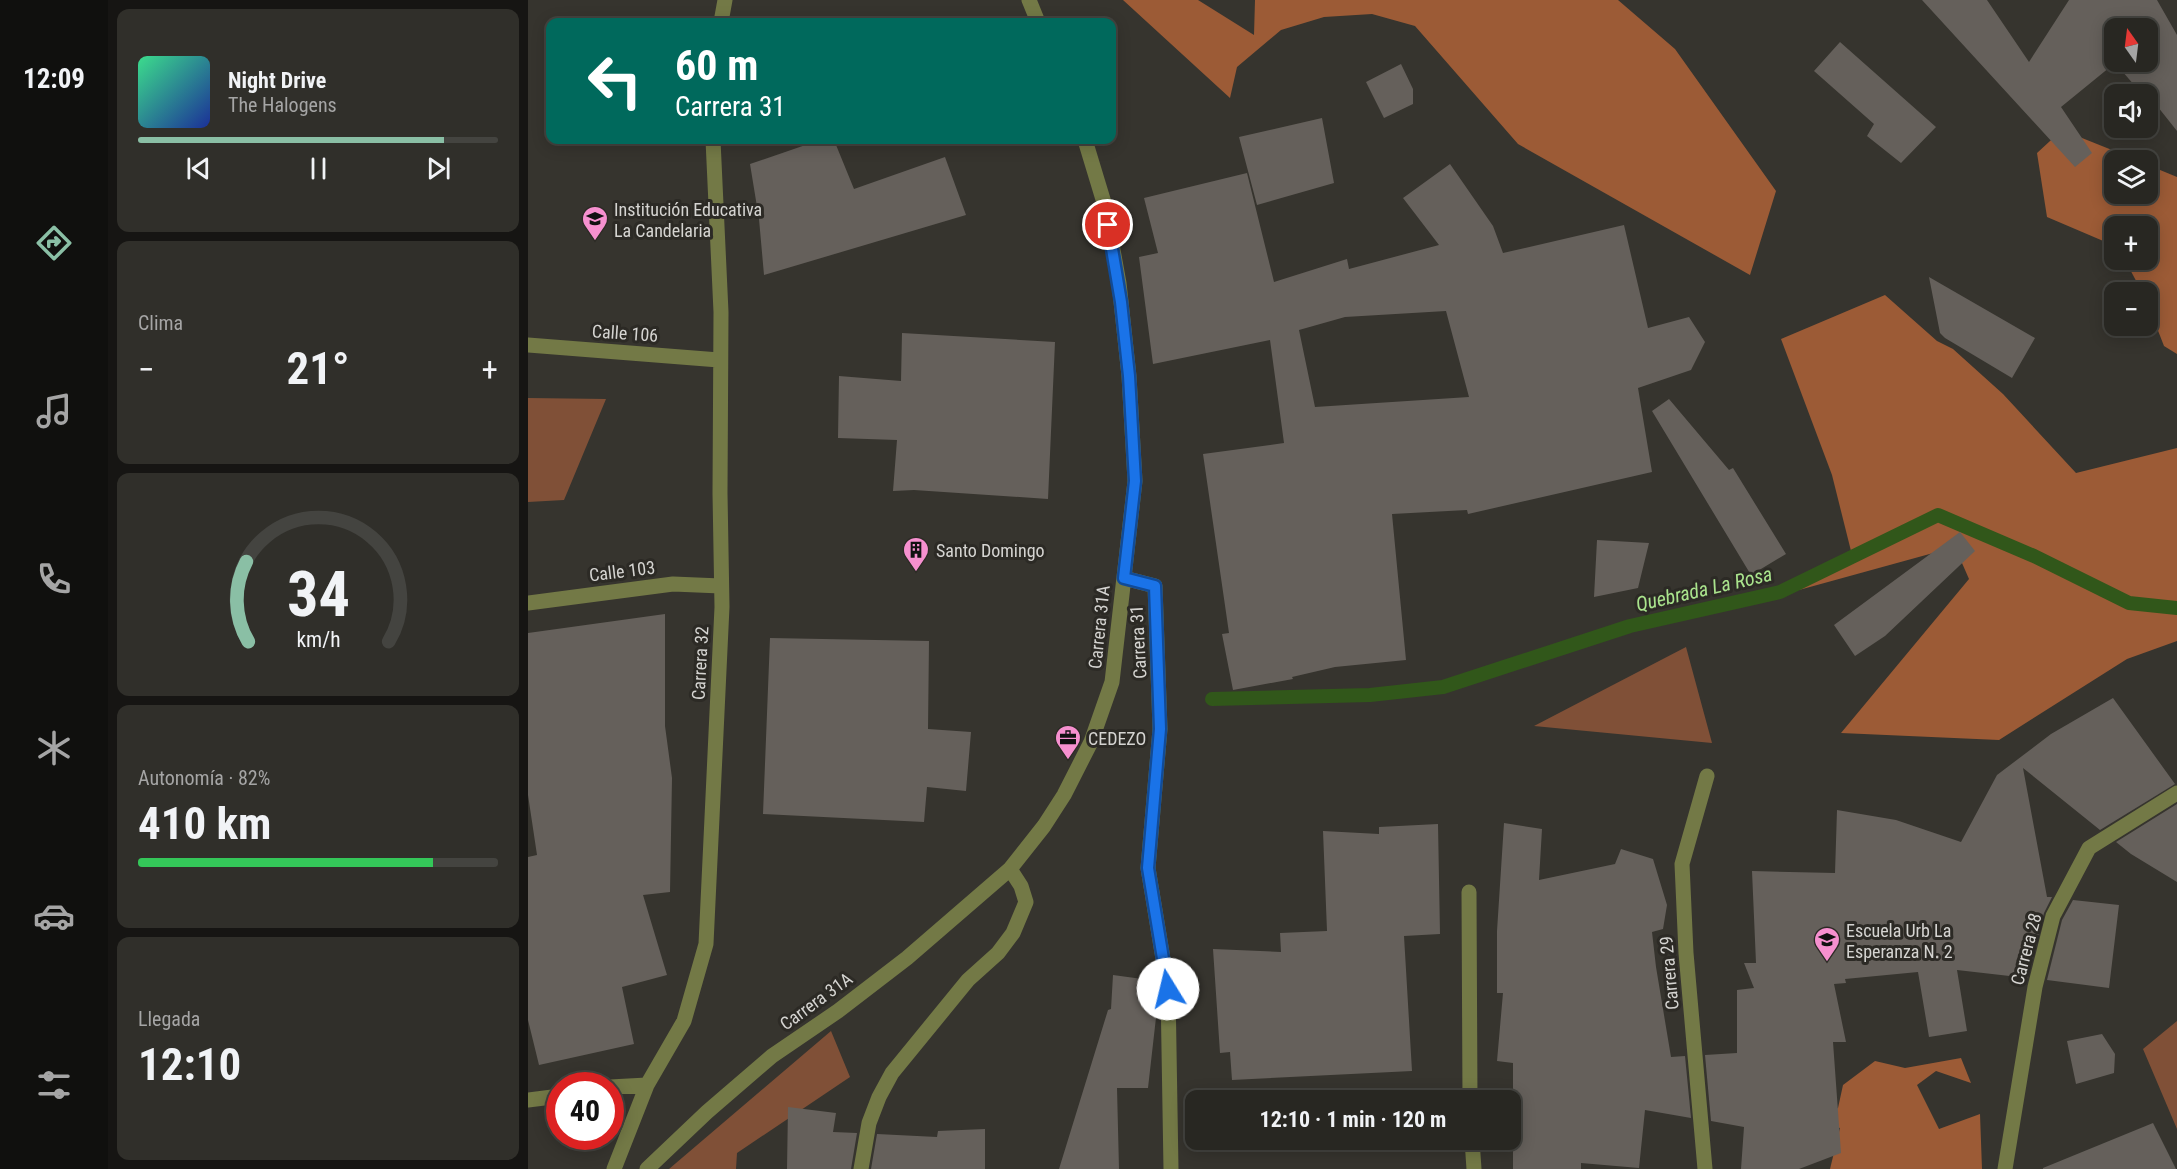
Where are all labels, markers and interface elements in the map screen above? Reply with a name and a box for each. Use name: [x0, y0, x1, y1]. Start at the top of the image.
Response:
north arrow: [2104, 18, 2158, 72]
map controls: [2104, 18, 2158, 336]
text: 60 m: [675, 41, 758, 90]
icon: left: [576, 42, 654, 120]
text: 12:09: [23, 63, 85, 95]
text: Night Drive: [228, 68, 326, 93]
button: sound: [2104, 84, 2158, 138]
text: Carrera 31: [675, 91, 786, 123]
text: The Halogens: [228, 93, 337, 117]
button: layers: [2104, 150, 2158, 204]
icon: previous: [182, 152, 215, 185]
icon: pause: [302, 152, 335, 185]
icon: next: [422, 152, 455, 185]
place label: Institución Educativa La Candelaria: [614, 199, 762, 241]
pin: [1082, 199, 1133, 250]
school or university icon: Institución Educativa La Candelaria: [580, 204, 610, 242]
icon: arrive: [1091, 208, 1124, 241]
button: +: [2104, 216, 2158, 270]
icon: directions: [33, 222, 75, 264]
button: −: [2104, 282, 2158, 336]
text: Clima: [138, 311, 183, 335]
street label: Calle 106: [591, 320, 659, 346]
text: 21°: [287, 342, 350, 395]
text: −: [138, 350, 155, 389]
text: +: [482, 350, 498, 389]
icon: music: [33, 390, 75, 432]
building icon: Santo Domingo: [901, 535, 931, 573]
place label: Santo Domingo: [936, 540, 1045, 561]
street label: Calle 103: [588, 557, 656, 585]
icon: phone: [33, 558, 75, 600]
text: 34: [286, 558, 350, 631]
water label: Quebrada La Rosa: [1633, 562, 1775, 616]
street label: Carrera 31A: [1084, 583, 1114, 670]
street label: Carrera 31: [1126, 605, 1150, 679]
street label: Carrera 32: [688, 626, 712, 700]
text: km/h: [296, 627, 340, 652]
office icon: CEDEZO: [1053, 723, 1083, 761]
icon: climate: [33, 727, 75, 769]
place label: CEDEZO: [1088, 728, 1146, 749]
text: Autonomía · 82%: [138, 766, 270, 790]
text: 410 km: [138, 797, 271, 850]
icon: car: [33, 895, 75, 937]
street label: Carrera 28: [2006, 911, 2046, 987]
place label: Escuela Urb La Esperanza N. 2: [1846, 920, 1953, 962]
school or university icon: Escuela Urb La Esperanza N. 2: [1812, 925, 1842, 963]
street label: Carrera 29: [1655, 935, 1683, 1011]
position arrow: [1136, 957, 1200, 1021]
street label: Carrera 31A: [776, 967, 857, 1034]
text: Llegada: [138, 1007, 200, 1031]
text: 12:10: [138, 1038, 241, 1091]
icon: filters: [33, 1064, 75, 1106]
speed limit sign: 40: [546, 1072, 624, 1150]
text: 12:10 · 1 min · 120 m: [1260, 1107, 1446, 1132]

